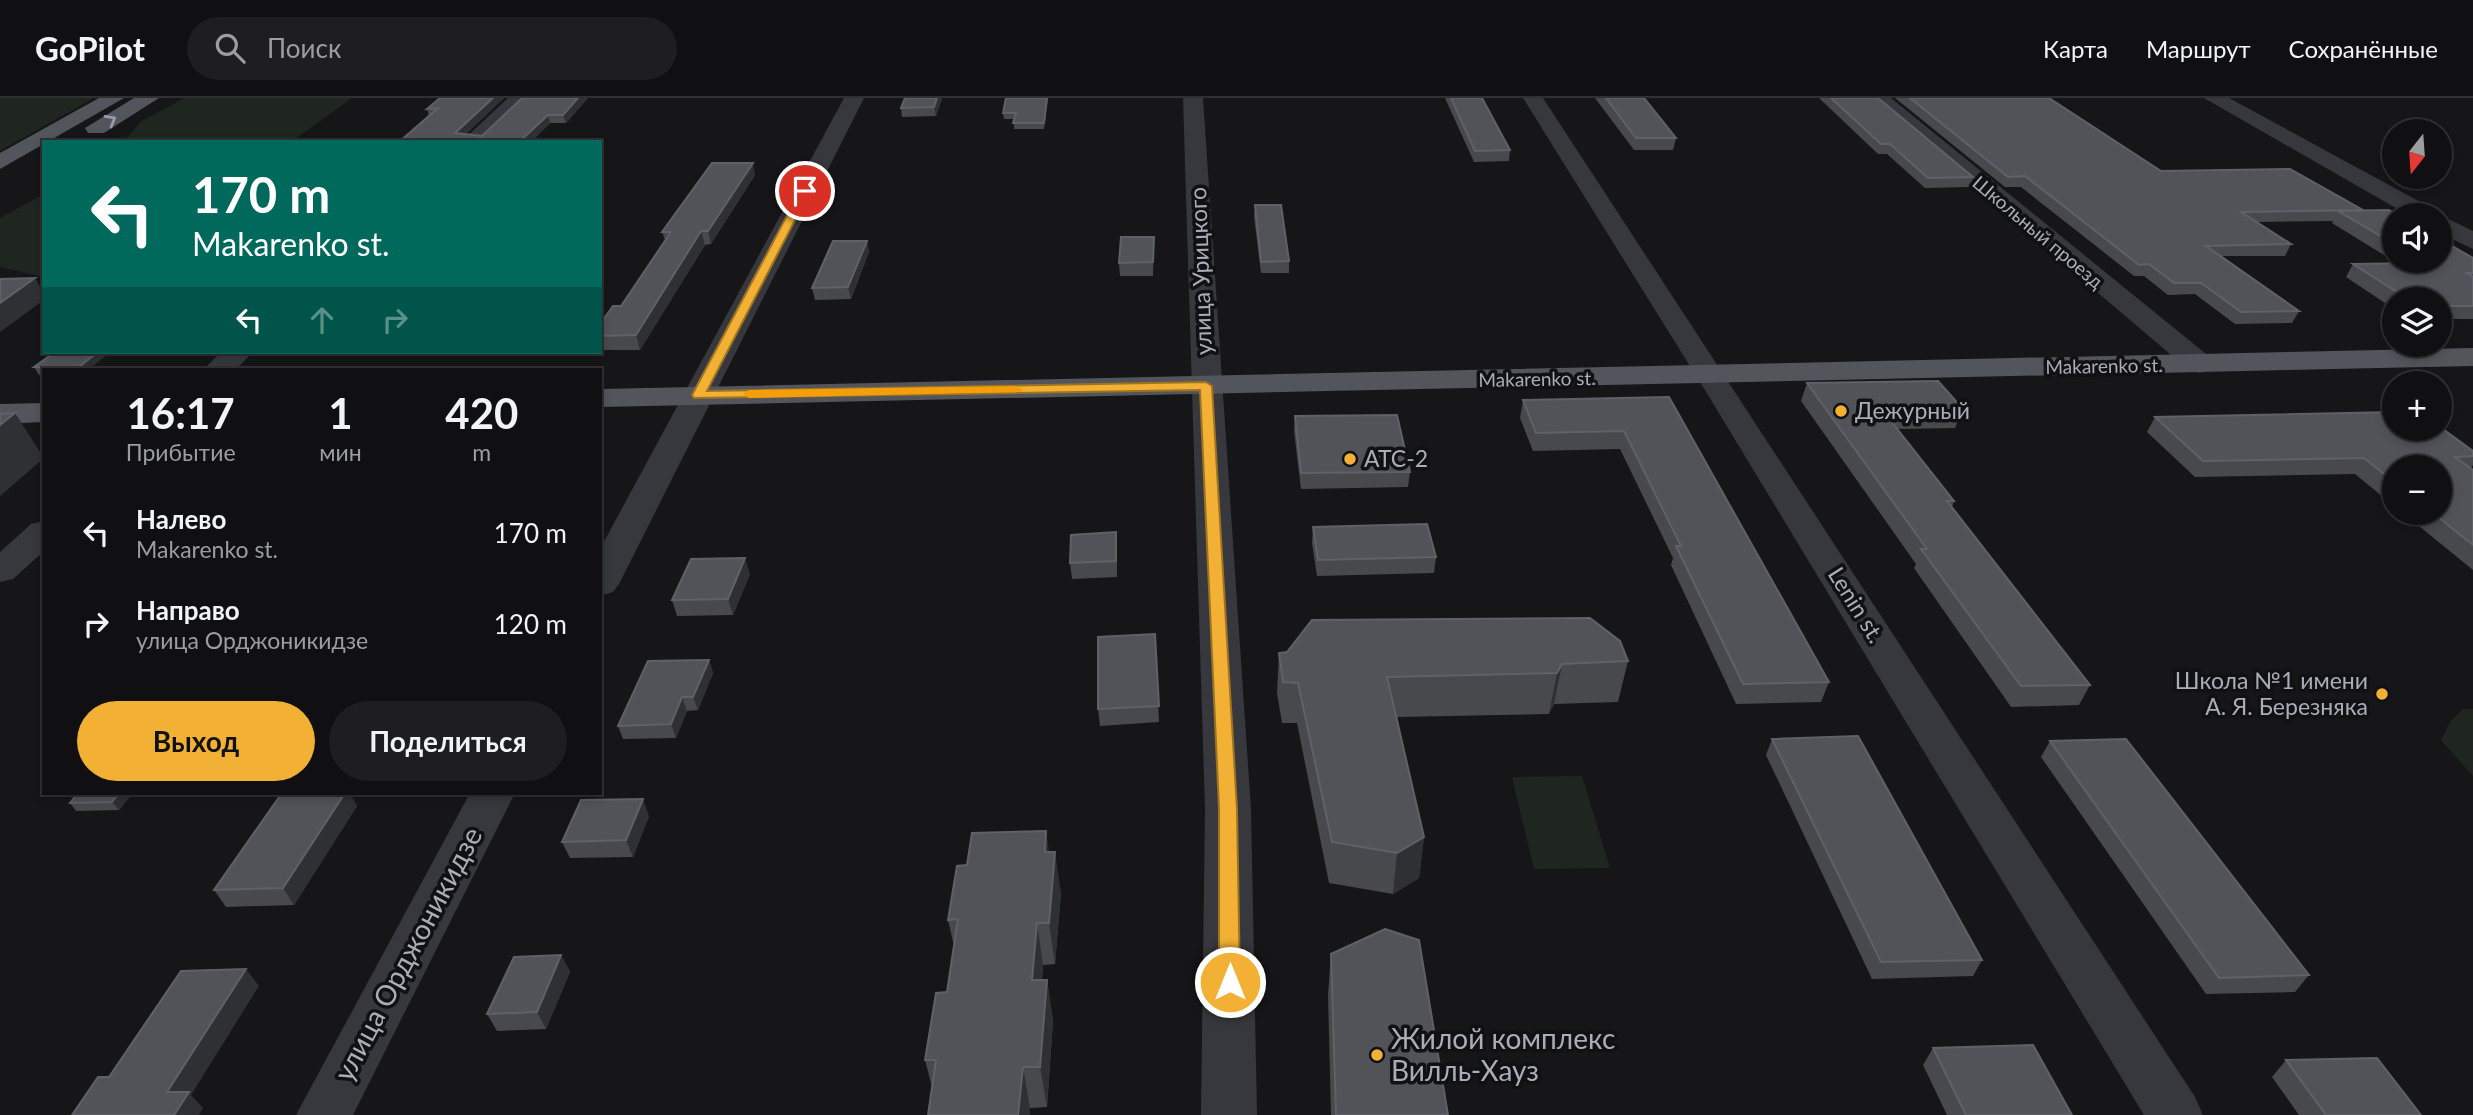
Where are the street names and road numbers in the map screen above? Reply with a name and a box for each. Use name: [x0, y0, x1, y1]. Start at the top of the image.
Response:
street label: Школьный проезд: [1968, 170, 2108, 293]
street label: улица Урицкого: [1183, 187, 1217, 355]
street label: Makarenko st.: [2045, 353, 2163, 378]
street label: Makarenko st.: [1478, 366, 1596, 391]
street label: Lenin st.: [1823, 562, 1891, 647]
street label: улица Орджоникидзе: [326, 821, 489, 1086]

